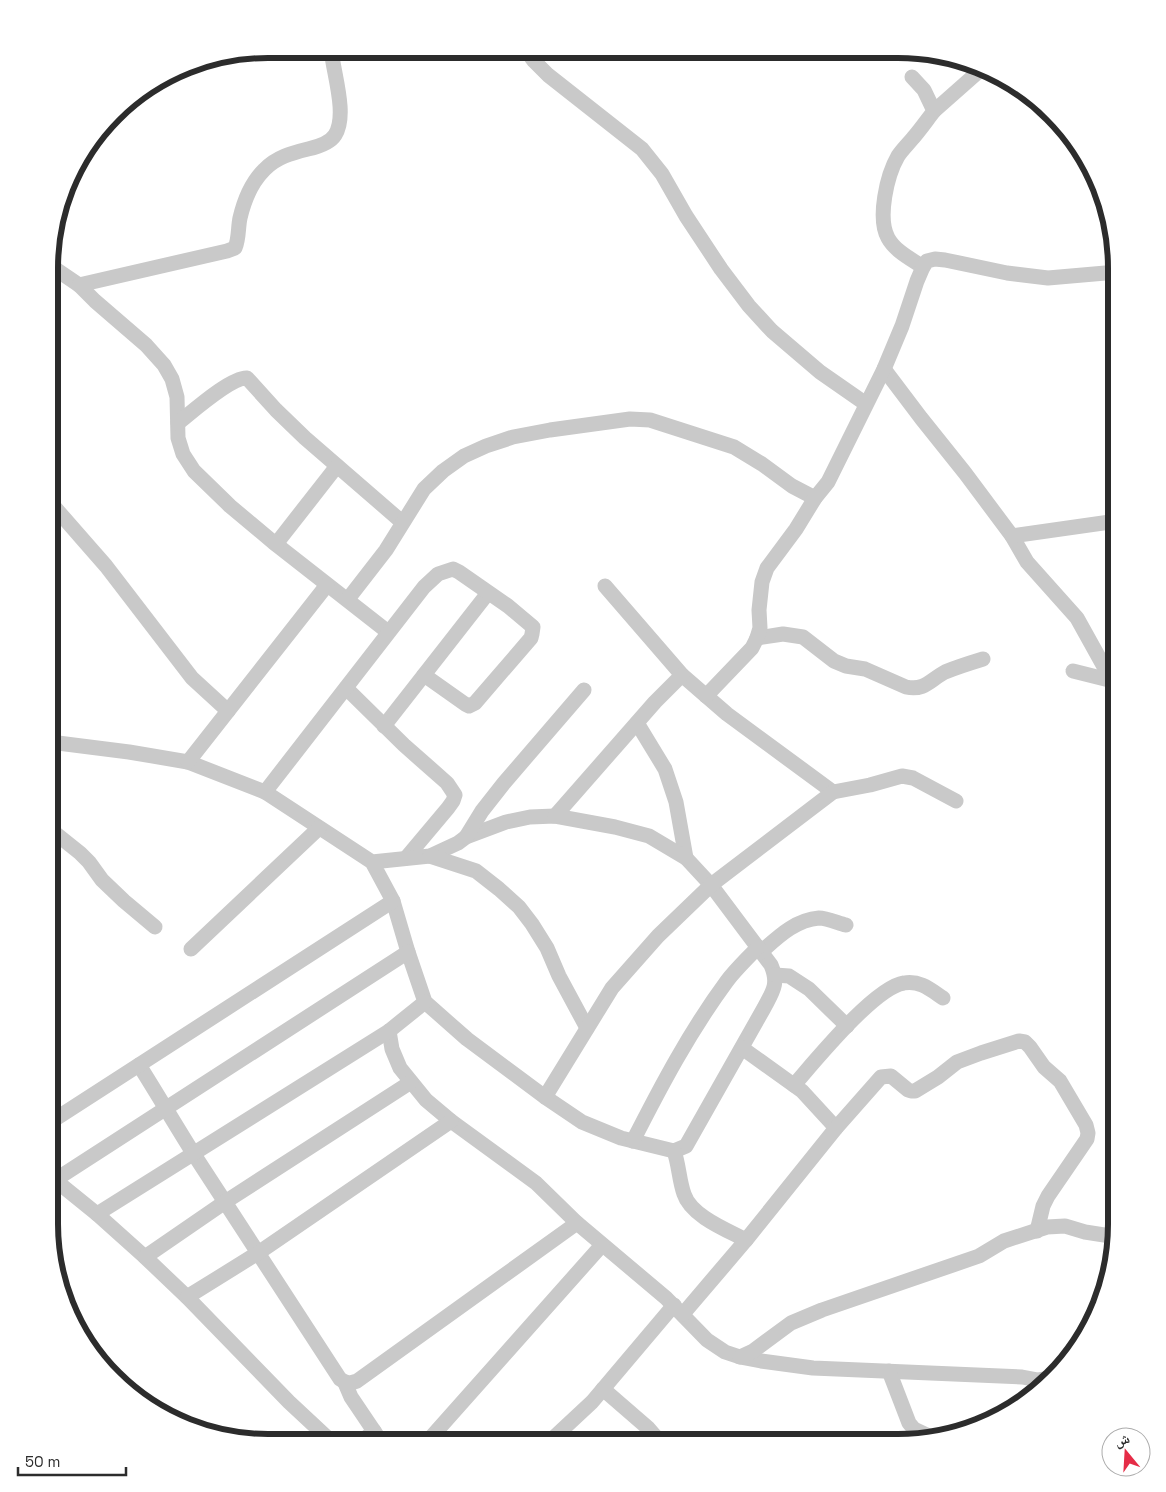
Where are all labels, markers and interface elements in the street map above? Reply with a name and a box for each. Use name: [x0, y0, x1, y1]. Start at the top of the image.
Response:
north arrow: [1101, 1427, 1151, 1477]
text: ش: [1112, 1429, 1132, 1450]
scale bar: [18, 1444, 125, 1476]
text: 50 m: [25, 1452, 60, 1471]

